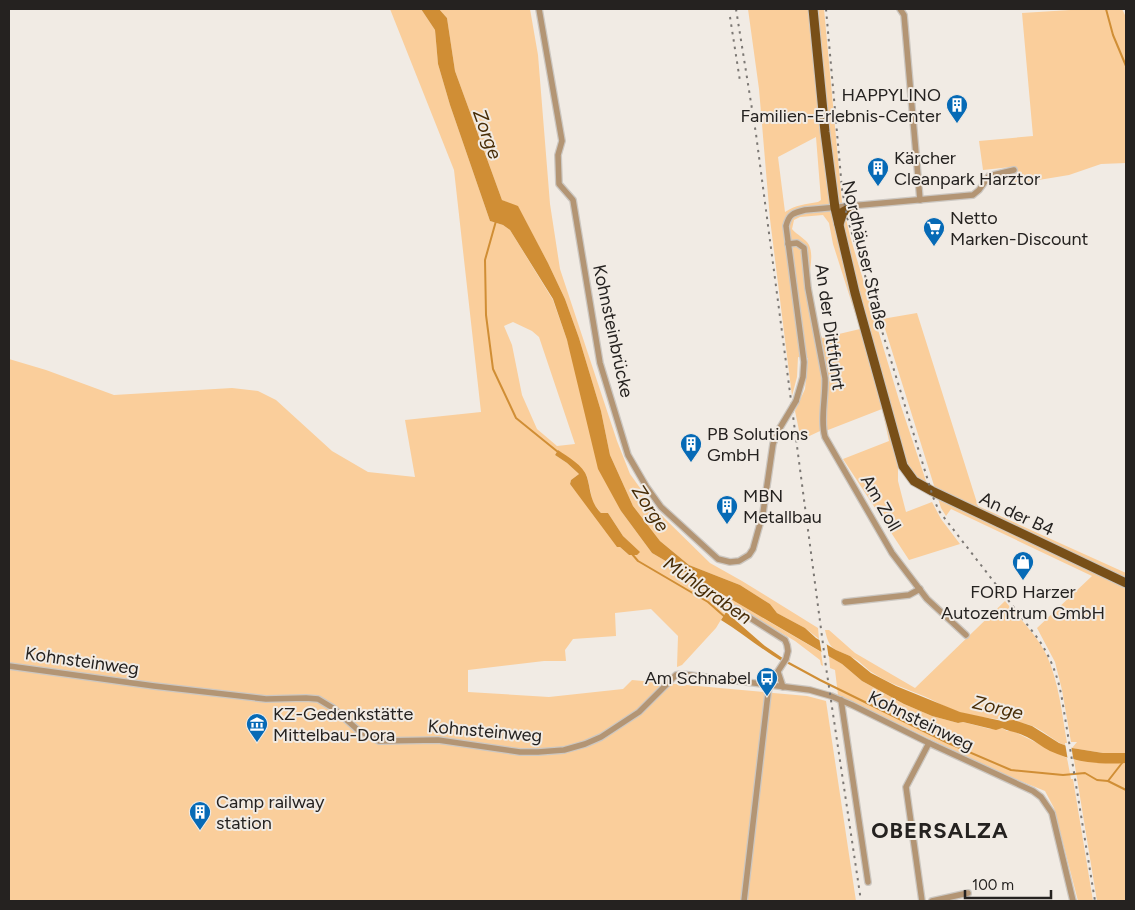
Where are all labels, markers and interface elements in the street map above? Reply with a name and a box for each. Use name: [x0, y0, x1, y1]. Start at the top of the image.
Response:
place label: HAPPYLINO Familien-Erlebnis-Center: [740, 84, 941, 127]
building icon: HAPPYLINO Familien-Erlebnis-Center: [945, 93, 969, 124]
water label: Zorge: [468, 106, 507, 163]
place label: Kärcher Cleanpark Harztor: [894, 147, 1040, 190]
building icon: Kärcher Cleanpark Harztor: [866, 156, 890, 187]
street label: Nordhäuser Straße: [837, 178, 893, 332]
place label: Netto Marken-Discount: [950, 207, 1089, 250]
supermarket icon: Netto Marken-Discount: [922, 216, 946, 247]
street label: An der Dittfuhrt: [810, 262, 850, 392]
street label: Kohnsteinbrücke: [588, 263, 638, 400]
place label: PB Solutions GmbH: [707, 423, 808, 466]
building icon: PB Solutions GmbH: [679, 432, 703, 463]
street label: Am Zoll: [856, 471, 906, 535]
water label: Zorge: [627, 481, 674, 537]
place label: MBN Metallbau: [743, 485, 822, 528]
street label: An der B4: [976, 487, 1058, 541]
building icon: MBN Metallbau: [715, 494, 739, 525]
shop icon: FORD Harzer Autozentrum GmbH: [1011, 550, 1035, 581]
water label: Mühlgraben: [659, 552, 757, 629]
place label: FORD Harzer Autozentrum GmbH: [941, 581, 1105, 624]
street label: Kohnsteinweg: [24, 642, 140, 680]
bus stop icon: Am Schnabel: [755, 666, 779, 697]
place label: Am Schnabel: [645, 667, 751, 689]
street label: Kohnsteinweg: [865, 686, 977, 756]
water label: Zorge: [970, 691, 1026, 725]
place label: KZ-Gedenkstätte Mittelbau-Dora: [273, 703, 414, 746]
museum icon: KZ-Gedenkstätte Mittelbau-Dora: [245, 712, 269, 743]
street label: Kohnsteinweg: [427, 715, 543, 747]
place label: Camp railway station: [216, 791, 325, 834]
building icon: Camp railway station: [188, 800, 212, 831]
district label: OBERSALZA: [871, 817, 1009, 844]
scale bar: [965, 868, 1051, 900]
text: 100 m: [972, 876, 1014, 894]

